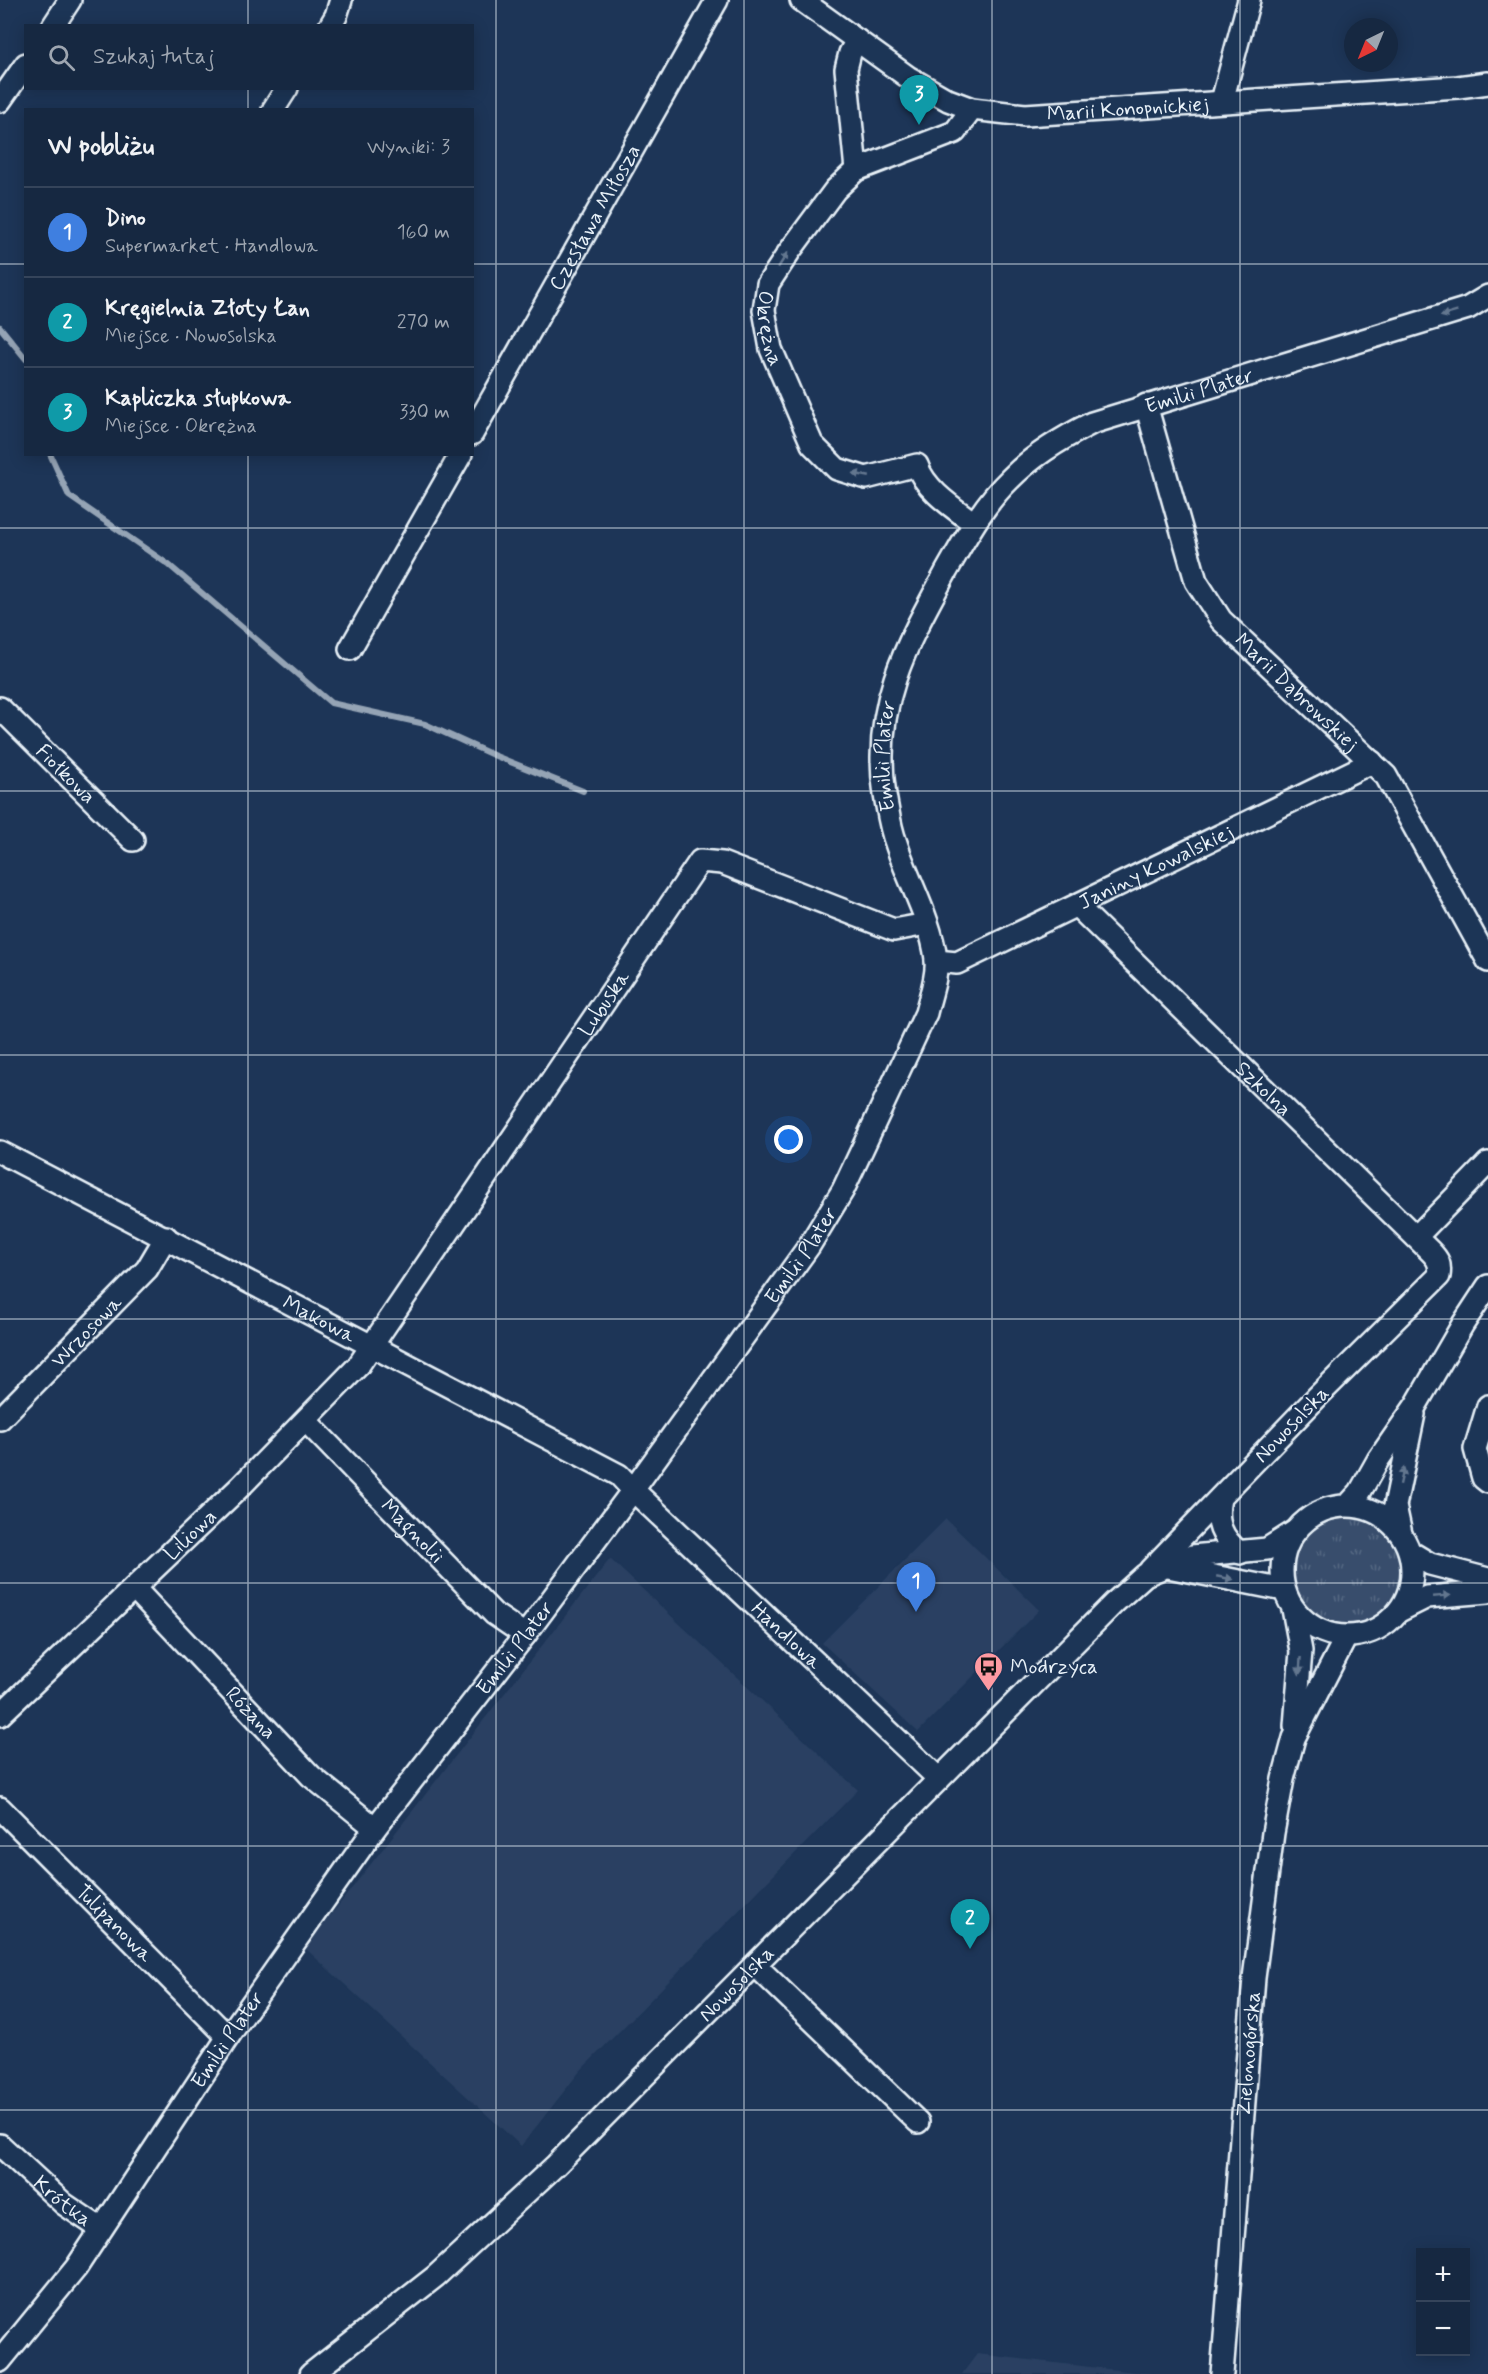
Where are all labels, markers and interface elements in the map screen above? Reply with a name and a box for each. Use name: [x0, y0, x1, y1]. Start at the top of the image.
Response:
north arrow: [1344, 18, 1398, 72]
search box: [24, 24, 474, 90]
icon: search: [45, 41, 78, 74]
text: Szukaj tutaj: [93, 43, 215, 71]
pin: 3: [900, 76, 938, 125]
street label: Marii Konopnickiej: [1046, 90, 1210, 129]
text: W pobliżu: [48, 130, 154, 164]
text: Wyniki: 3: [367, 134, 450, 161]
street label: Czesława Miłosza: [543, 139, 648, 296]
text: Dino: [105, 205, 146, 233]
text: 1: [63, 219, 72, 246]
text: 160 m: [397, 219, 450, 246]
text: Supermarket · Handlowa: [105, 233, 318, 260]
one-way arrow: [778, 252, 789, 268]
street label: Okrężna: [748, 289, 790, 370]
text: Kręgielnia Złoty Łan: [105, 295, 310, 323]
text: 2: [63, 309, 72, 336]
text: 270 m: [397, 309, 450, 336]
one-way arrow: [1440, 309, 1458, 319]
text: Miejsce · Nowosolska: [105, 323, 277, 350]
street label: Emilii Plater: [1142, 361, 1257, 421]
text: Kapliczka słupkowa: [105, 385, 291, 413]
text: 3: [63, 399, 72, 426]
text: 330 m: [399, 399, 450, 426]
text: Miejsce · Okrężna: [105, 413, 257, 440]
one-way arrow: [851, 470, 870, 479]
street label: Marii Dąbrowskiej: [1228, 627, 1365, 758]
street label: Emilii Plater: [869, 698, 903, 814]
street label: Fiołkowa: [29, 738, 102, 810]
street label: Janiny Kowalskiej: [1074, 818, 1238, 917]
street label: Lubuska: [572, 965, 637, 1042]
street label: Szkolna: [1229, 1055, 1297, 1123]
your location: [774, 1125, 803, 1154]
street label: Emilii Plater: [759, 1202, 845, 1310]
street label: Wrzosowa: [45, 1289, 129, 1374]
street label: Makowa: [278, 1289, 360, 1350]
street label: Nowosolska: [1248, 1380, 1335, 1469]
one-way arrow: [1397, 1467, 1407, 1486]
street label: Magnolii: [374, 1493, 450, 1570]
street label: Liliowa: [158, 1503, 223, 1567]
pin: 1: [896, 1562, 936, 1612]
one-way arrow: [1216, 1574, 1235, 1583]
one-way arrow: [1433, 1591, 1452, 1601]
street label: Emilii Plater: [470, 1596, 561, 1702]
street label: Handlowa: [745, 1596, 828, 1676]
bus stop icon: Modrzyca: [973, 1650, 1005, 1692]
place label: Modrzyca: [1010, 1653, 1098, 1681]
one-way arrow: [1295, 1657, 1305, 1676]
street label: Różana: [219, 1681, 282, 1746]
street label: Tulipanowa: [69, 1879, 159, 1969]
pin: 2: [950, 1900, 990, 1949]
street label: Nowosolska: [693, 1940, 781, 2028]
street label: Emilii Plater: [185, 1986, 271, 2094]
street label: Zielonogórska: [1230, 1990, 1268, 2118]
street label: Krótka: [27, 2170, 97, 2234]
map controls: [1416, 2248, 1470, 2356]
button: +: [1416, 2248, 1470, 2302]
button: −: [1416, 2302, 1470, 2356]

